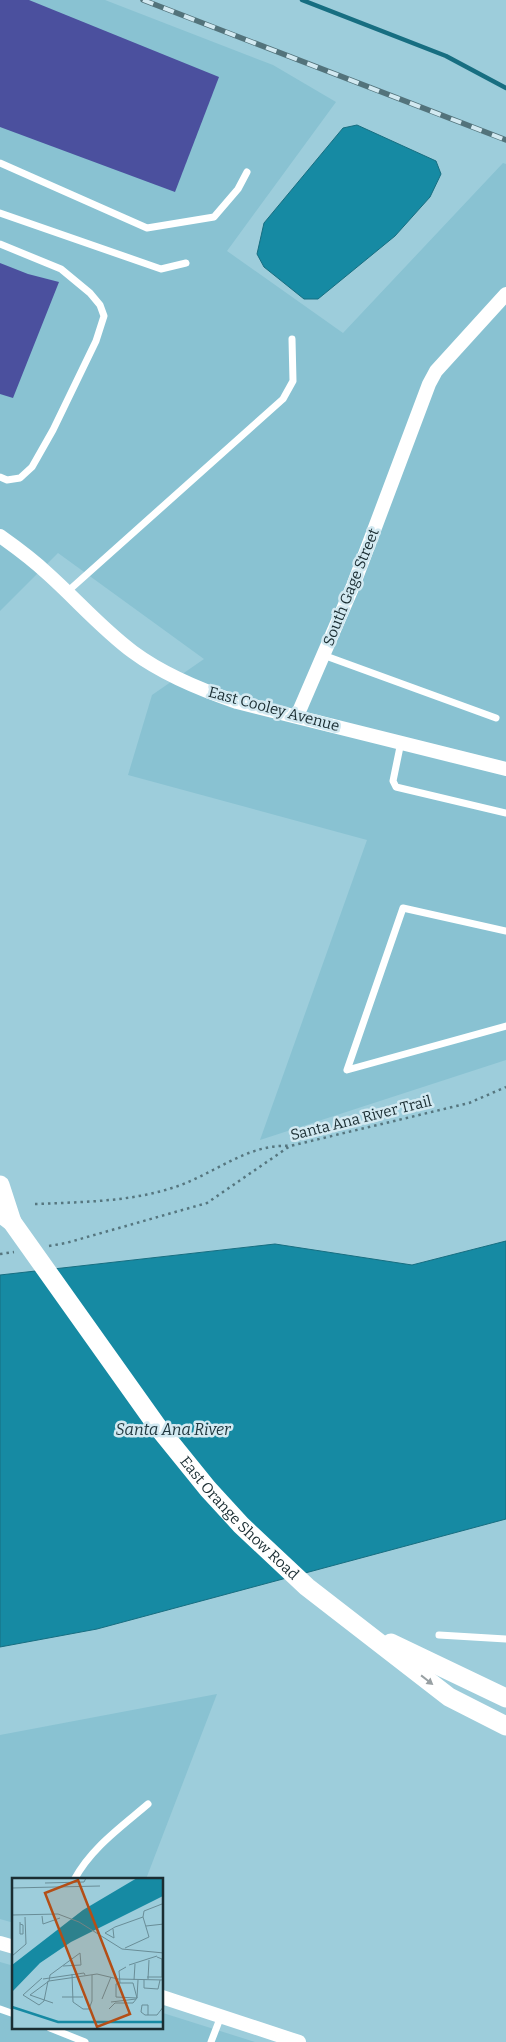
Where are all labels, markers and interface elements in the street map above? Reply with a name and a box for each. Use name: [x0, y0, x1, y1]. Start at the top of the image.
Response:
street label: South Gage Street: [319, 525, 383, 648]
street label: East Cooley Avenue: [206, 683, 342, 735]
street label: Santa Ana River Trail: [289, 1092, 433, 1144]
water label: Santa Ana River: [115, 1420, 232, 1439]
street label: East Orange Show Road: [176, 1453, 303, 1584]
one-way arrow: [420, 1674, 433, 1685]
inset map: [12, 1878, 164, 2030]

